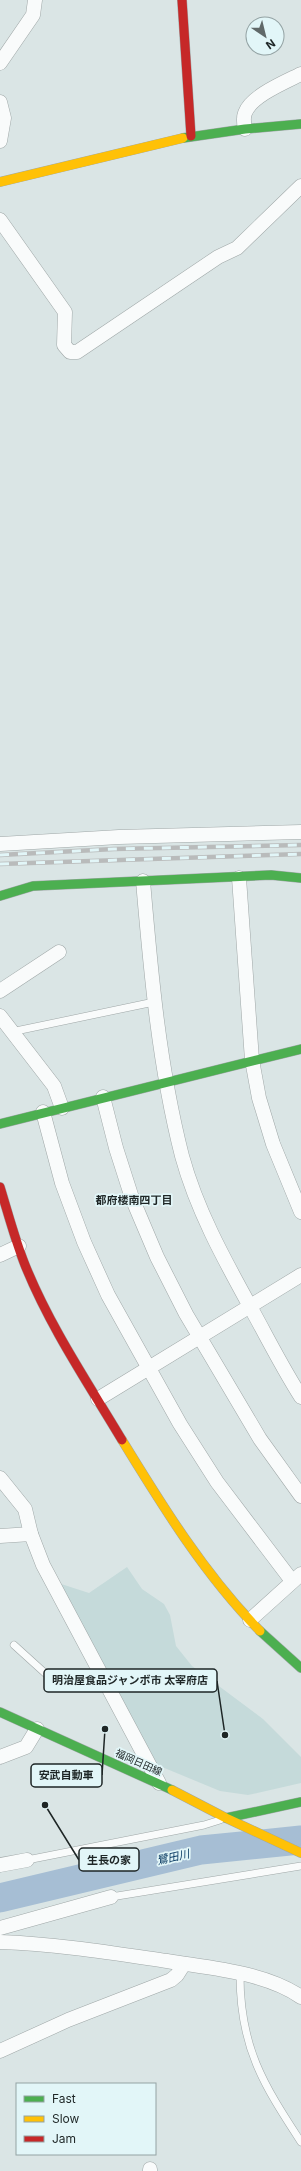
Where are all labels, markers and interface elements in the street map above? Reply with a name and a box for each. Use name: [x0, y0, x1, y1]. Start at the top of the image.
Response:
north arrow: [245, 16, 285, 56]
text: N: [263, 36, 278, 52]
district label: 都府楼南四丁目: [96, 1193, 173, 1207]
callout: 明治屋食品ジャンボ市 太宰府店: [44, 1669, 217, 1692]
text: 明治屋食品ジャンボ市 太宰府店: [52, 1673, 208, 1687]
street label: 福岡日田線: [114, 1746, 164, 1778]
callout: 安武自動車: [31, 1764, 102, 1787]
text: 安武自動車: [39, 1768, 94, 1782]
water label: 鷺田川: [155, 1846, 192, 1868]
callout: 生長の家: [79, 1848, 139, 1871]
text: 生長の家: [87, 1853, 131, 1867]
legend: [16, 2083, 156, 2155]
text: Fast: [52, 2091, 76, 2106]
text: Slow: [52, 2111, 80, 2126]
text: Jam: [52, 2131, 76, 2146]

